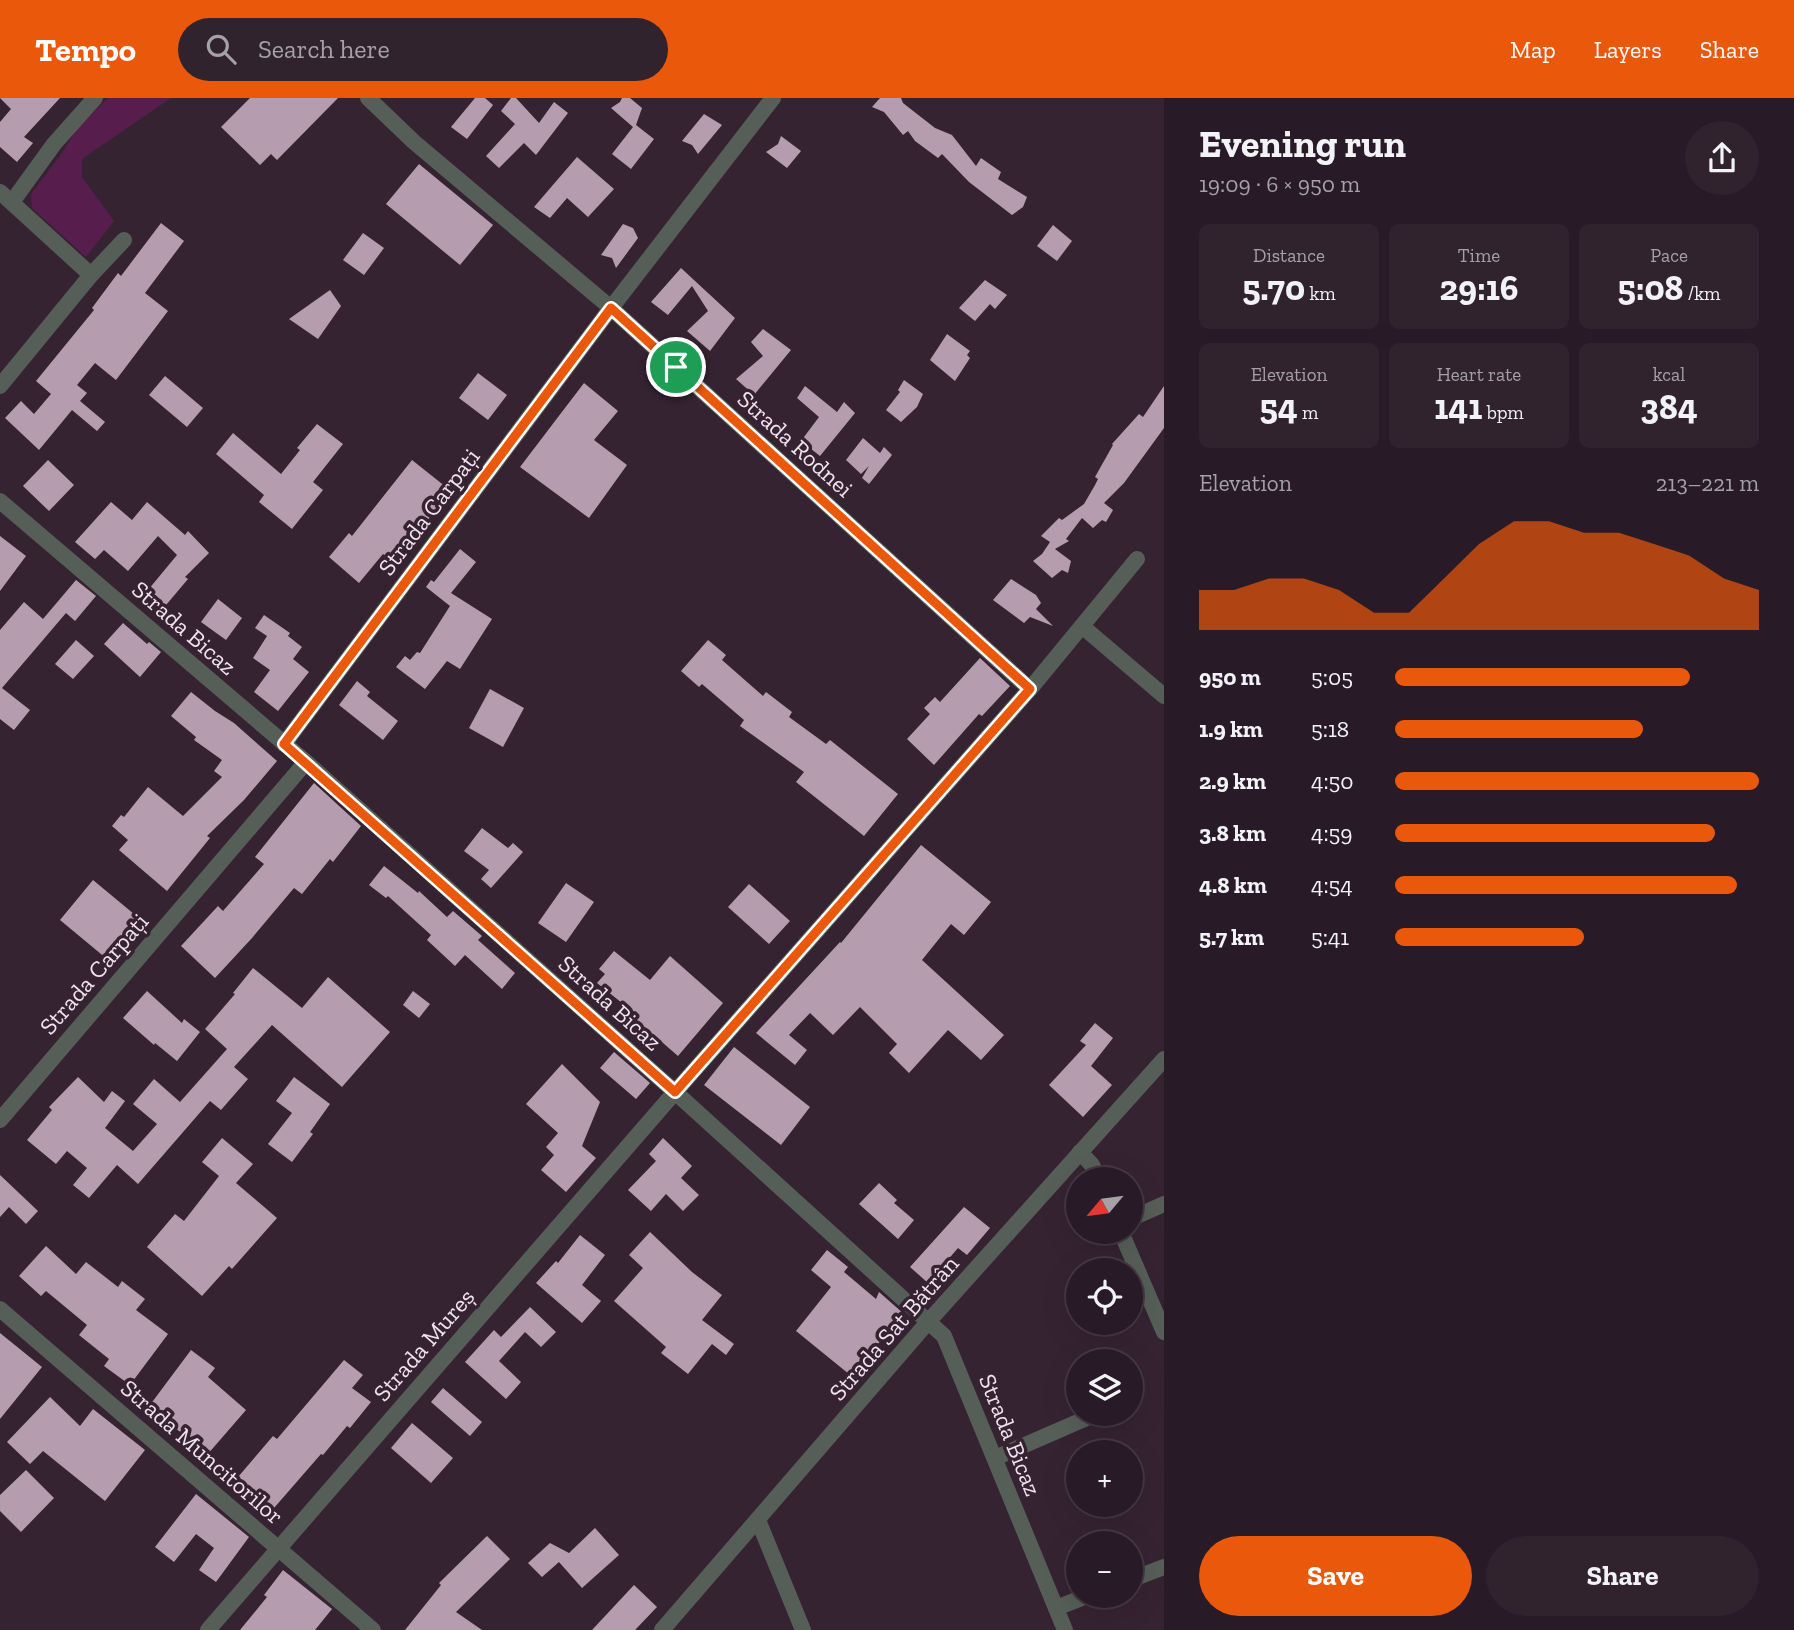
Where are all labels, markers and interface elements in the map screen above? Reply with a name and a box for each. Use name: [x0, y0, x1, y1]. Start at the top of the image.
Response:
search box: [178, 18, 668, 81]
text: Tempo: [35, 30, 136, 69]
icon: search: [202, 30, 240, 68]
text: Search here: [258, 33, 390, 65]
text: Map: [1510, 35, 1556, 64]
text: Layers: [1594, 35, 1662, 64]
text: Share: [1700, 35, 1759, 64]
text: Evening run: [1199, 121, 1406, 167]
button: share: [1685, 121, 1759, 195]
text: 19:09 · 6 × 950 m: [1199, 170, 1360, 198]
text: Distance: [1253, 244, 1325, 267]
text: Time: [1458, 244, 1500, 267]
text: Pace: [1650, 244, 1688, 267]
text: 5.70: [1242, 267, 1305, 309]
text: 29:16: [1439, 267, 1519, 309]
text: 5:08: [1617, 267, 1683, 309]
text: km: [1305, 282, 1336, 305]
text: /km: [1683, 282, 1721, 305]
pin: [646, 337, 706, 397]
icon: arrive: [657, 348, 695, 386]
text: Elevation: [1251, 363, 1327, 386]
text: Heart rate: [1437, 363, 1521, 386]
text: kcal: [1653, 363, 1685, 386]
street label: Strada Rodnei: [732, 384, 859, 503]
text: 54: [1260, 386, 1298, 428]
text: 141: [1434, 386, 1482, 428]
text: 384: [1640, 386, 1698, 428]
text: m: [1298, 401, 1318, 424]
text: bpm: [1482, 401, 1524, 424]
street label: Strada Carpați: [372, 442, 486, 581]
text: Elevation: [1199, 469, 1292, 497]
text: 213–221 m: [1656, 469, 1759, 497]
street label: Strada Bicaz: [126, 574, 242, 681]
text: 950 m: [1199, 663, 1261, 691]
text: 5:05: [1311, 663, 1353, 691]
text: 1.9 km: [1199, 715, 1263, 743]
text: 5:18: [1311, 715, 1349, 743]
text: 2.9 km: [1199, 767, 1266, 795]
text: 4:50: [1311, 767, 1354, 795]
text: 3.8 km: [1199, 819, 1266, 847]
text: 4:59: [1311, 819, 1353, 847]
text: 4.8 km: [1199, 871, 1267, 899]
text: 4:54: [1311, 871, 1353, 899]
street label: Strada Carpați: [33, 907, 154, 1040]
text: 5.7 km: [1199, 923, 1264, 951]
text: 5:41: [1311, 923, 1349, 951]
street label: Strada Bicaz: [553, 949, 668, 1056]
north arrow: [1066, 1167, 1143, 1244]
map controls: [1066, 1167, 1143, 1608]
street label: Strada Sat Bătrân: [823, 1249, 965, 1406]
button: locate: [1066, 1258, 1143, 1335]
street label: Strada Mureș: [367, 1282, 480, 1407]
button: layers: [1066, 1349, 1143, 1426]
street label: Strada Bicaz: [973, 1370, 1048, 1500]
street label: Strada Muncitorilor: [115, 1373, 290, 1530]
button: +: [1066, 1440, 1143, 1517]
button: −: [1066, 1531, 1143, 1608]
button: Save: [1199, 1536, 1472, 1616]
button: Share: [1486, 1536, 1759, 1616]

